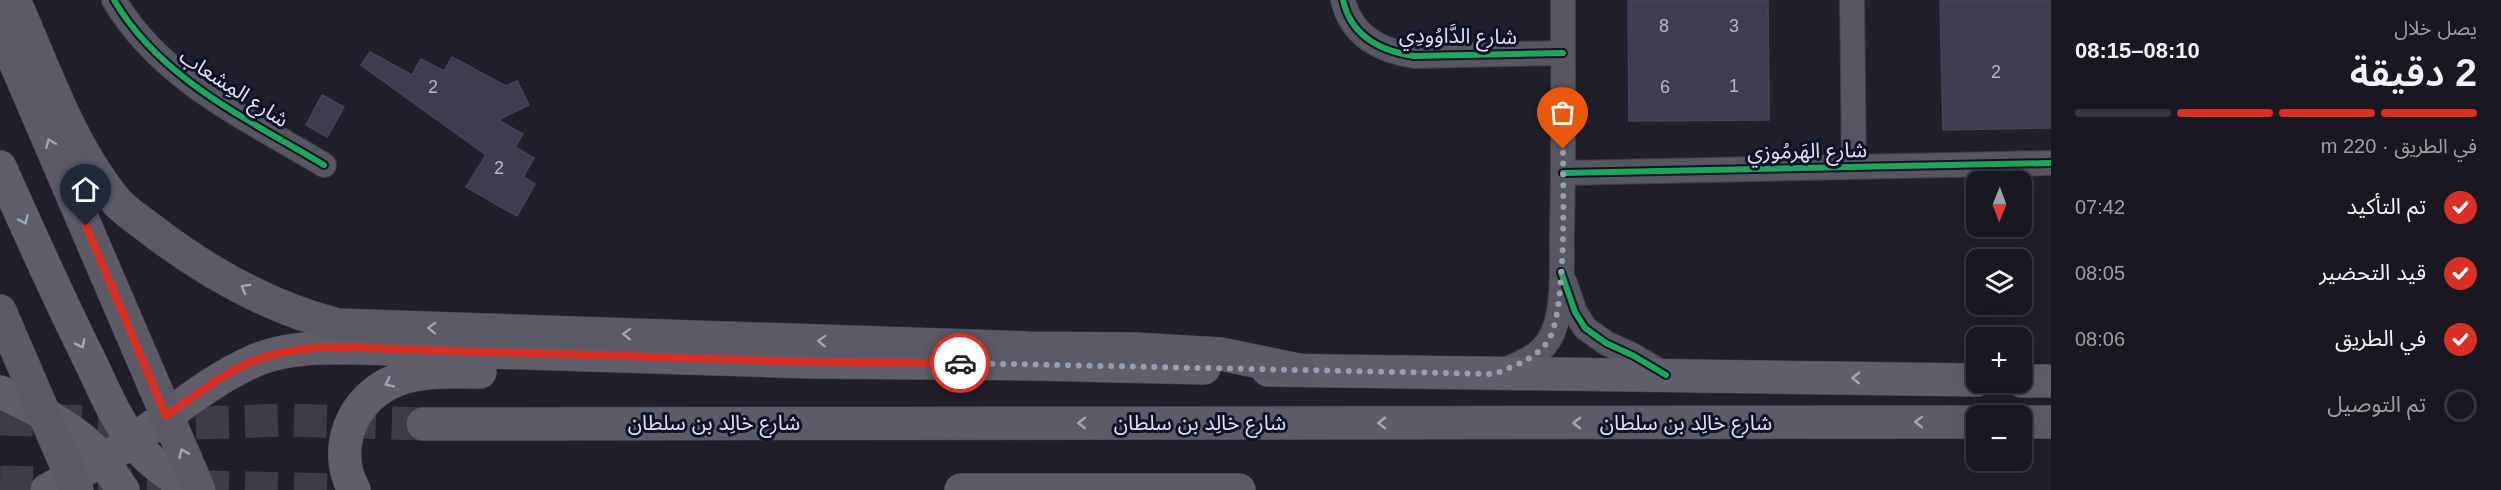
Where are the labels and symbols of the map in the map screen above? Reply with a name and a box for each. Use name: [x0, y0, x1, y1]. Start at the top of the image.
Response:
house number: 8: [1659, 16, 1669, 36]
house number: 3: [1729, 16, 1739, 36]
street label: شارع الدَّاوُودِي: [1399, 22, 1517, 53]
street label: شارع المِشعاب: [173, 44, 293, 135]
house number: 2: [1991, 62, 2001, 82]
house number: 1: [1729, 76, 1739, 96]
house number: 2: [428, 77, 438, 97]
house number: 6: [1660, 77, 1670, 97]
pin: [1537, 87, 1588, 149]
one-way arrow: [45, 138, 57, 149]
street label: شارع الهَرمُوزي: [1747, 138, 1867, 168]
house number: 2: [494, 158, 504, 178]
pin: [60, 164, 111, 226]
north arrow: [1966, 171, 2032, 237]
one-way arrow: [16, 214, 28, 225]
one-way arrow: [240, 284, 251, 295]
one-way arrow: [427, 322, 436, 334]
one-way arrow: [622, 328, 631, 341]
courier: [930, 333, 990, 393]
one-way arrow: [817, 334, 826, 347]
one-way arrow: [74, 337, 85, 348]
one-way arrow: [1851, 372, 1860, 384]
one-way arrow: [384, 376, 395, 388]
street label: شارع خالِد بن سلطان: [628, 411, 800, 438]
street label: شارع خالِد بن سلطان: [1114, 411, 1286, 438]
street label: شارع خالِد بن سلطان: [1600, 411, 1772, 438]
one-way arrow: [1914, 416, 1923, 428]
one-way arrow: [1077, 417, 1086, 429]
one-way arrow: [1377, 417, 1386, 429]
one-way arrow: [1572, 417, 1581, 429]
one-way arrow: [178, 448, 190, 459]

